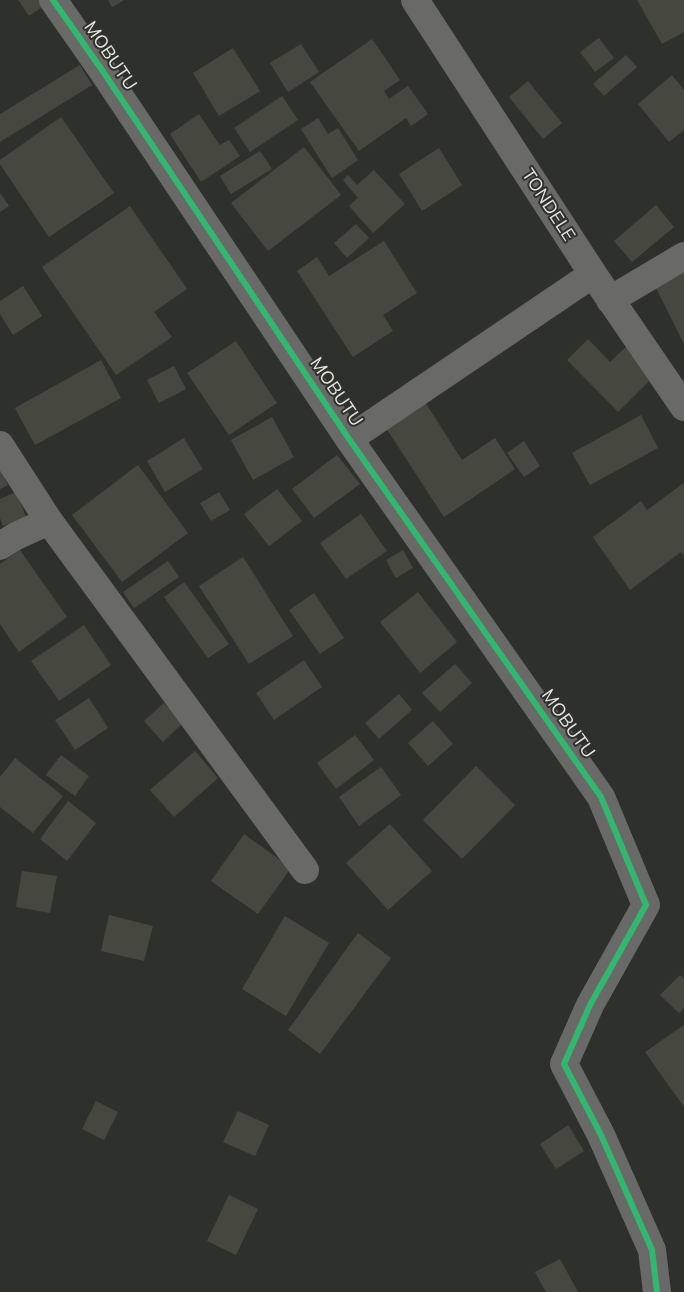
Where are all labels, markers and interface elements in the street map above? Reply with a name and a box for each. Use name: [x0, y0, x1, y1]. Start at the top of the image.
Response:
street label: MOBUTU: [79, 17, 141, 95]
street label: TONDELE: [517, 165, 579, 245]
street label: MOBUTU: [305, 353, 367, 431]
street label: MOBUTU: [537, 686, 599, 762]

